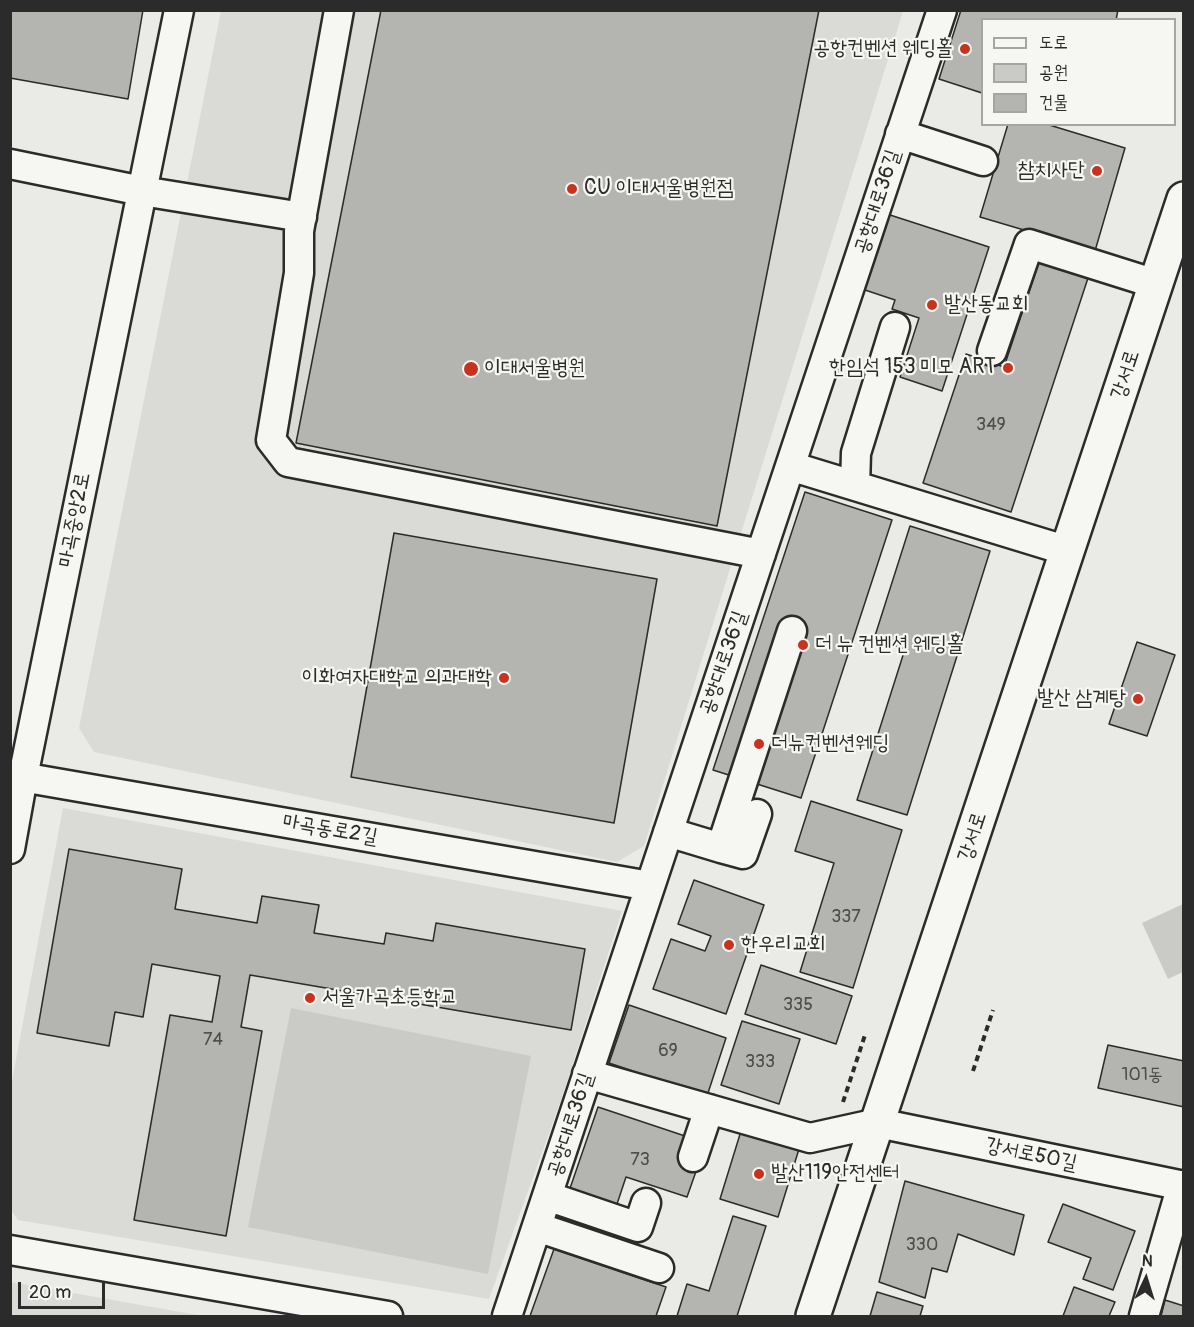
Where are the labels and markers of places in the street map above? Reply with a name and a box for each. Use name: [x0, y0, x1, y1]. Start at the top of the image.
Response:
place label: 공항컨벤션 웨딩홀: [813, 36, 953, 62]
marker: 공항컨벤션 웨딩홀: [958, 42, 972, 56]
place label: 참치사단: [1017, 158, 1085, 184]
marker: 참치사단: [1090, 164, 1104, 178]
place label: CU 이대서울병원점: [584, 176, 734, 202]
marker: CU 이대서울병원점: [565, 182, 579, 196]
place label: 발산동교회: [944, 292, 1028, 318]
marker: 발산동교회: [925, 298, 939, 312]
place label: 한임석 153 미모 ART: [829, 355, 996, 381]
place label: 이대서울병원: [484, 356, 585, 382]
marker: 이대서울병원: [462, 360, 480, 378]
marker: 한임석 153 미모 ART: [1001, 361, 1015, 375]
place label: 더 뉴 컨벤션 웨딩홀: [815, 632, 964, 658]
marker: 더 뉴 컨벤션 웨딩홀: [796, 638, 810, 652]
place label: 이화여자대학교 의과대학: [302, 665, 492, 691]
marker: 이화여자대학교 의과대학: [497, 671, 511, 685]
place label: 발산 삼계탕: [1037, 686, 1126, 712]
marker: 발산 삼계탕: [1131, 692, 1145, 706]
place label: 더뉴컨벤션웨딩: [771, 731, 889, 757]
marker: 더뉴컨벤션웨딩: [752, 737, 766, 751]
place label: 한우리교회: [741, 932, 825, 958]
marker: 한우리교회: [722, 938, 736, 952]
place label: 서울가곡초등학교: [322, 985, 457, 1011]
marker: 서울가곡초등학교: [303, 991, 317, 1005]
place label: 발산119안전센터: [771, 1161, 900, 1187]
marker: 발산119안전센터: [752, 1167, 766, 1181]

